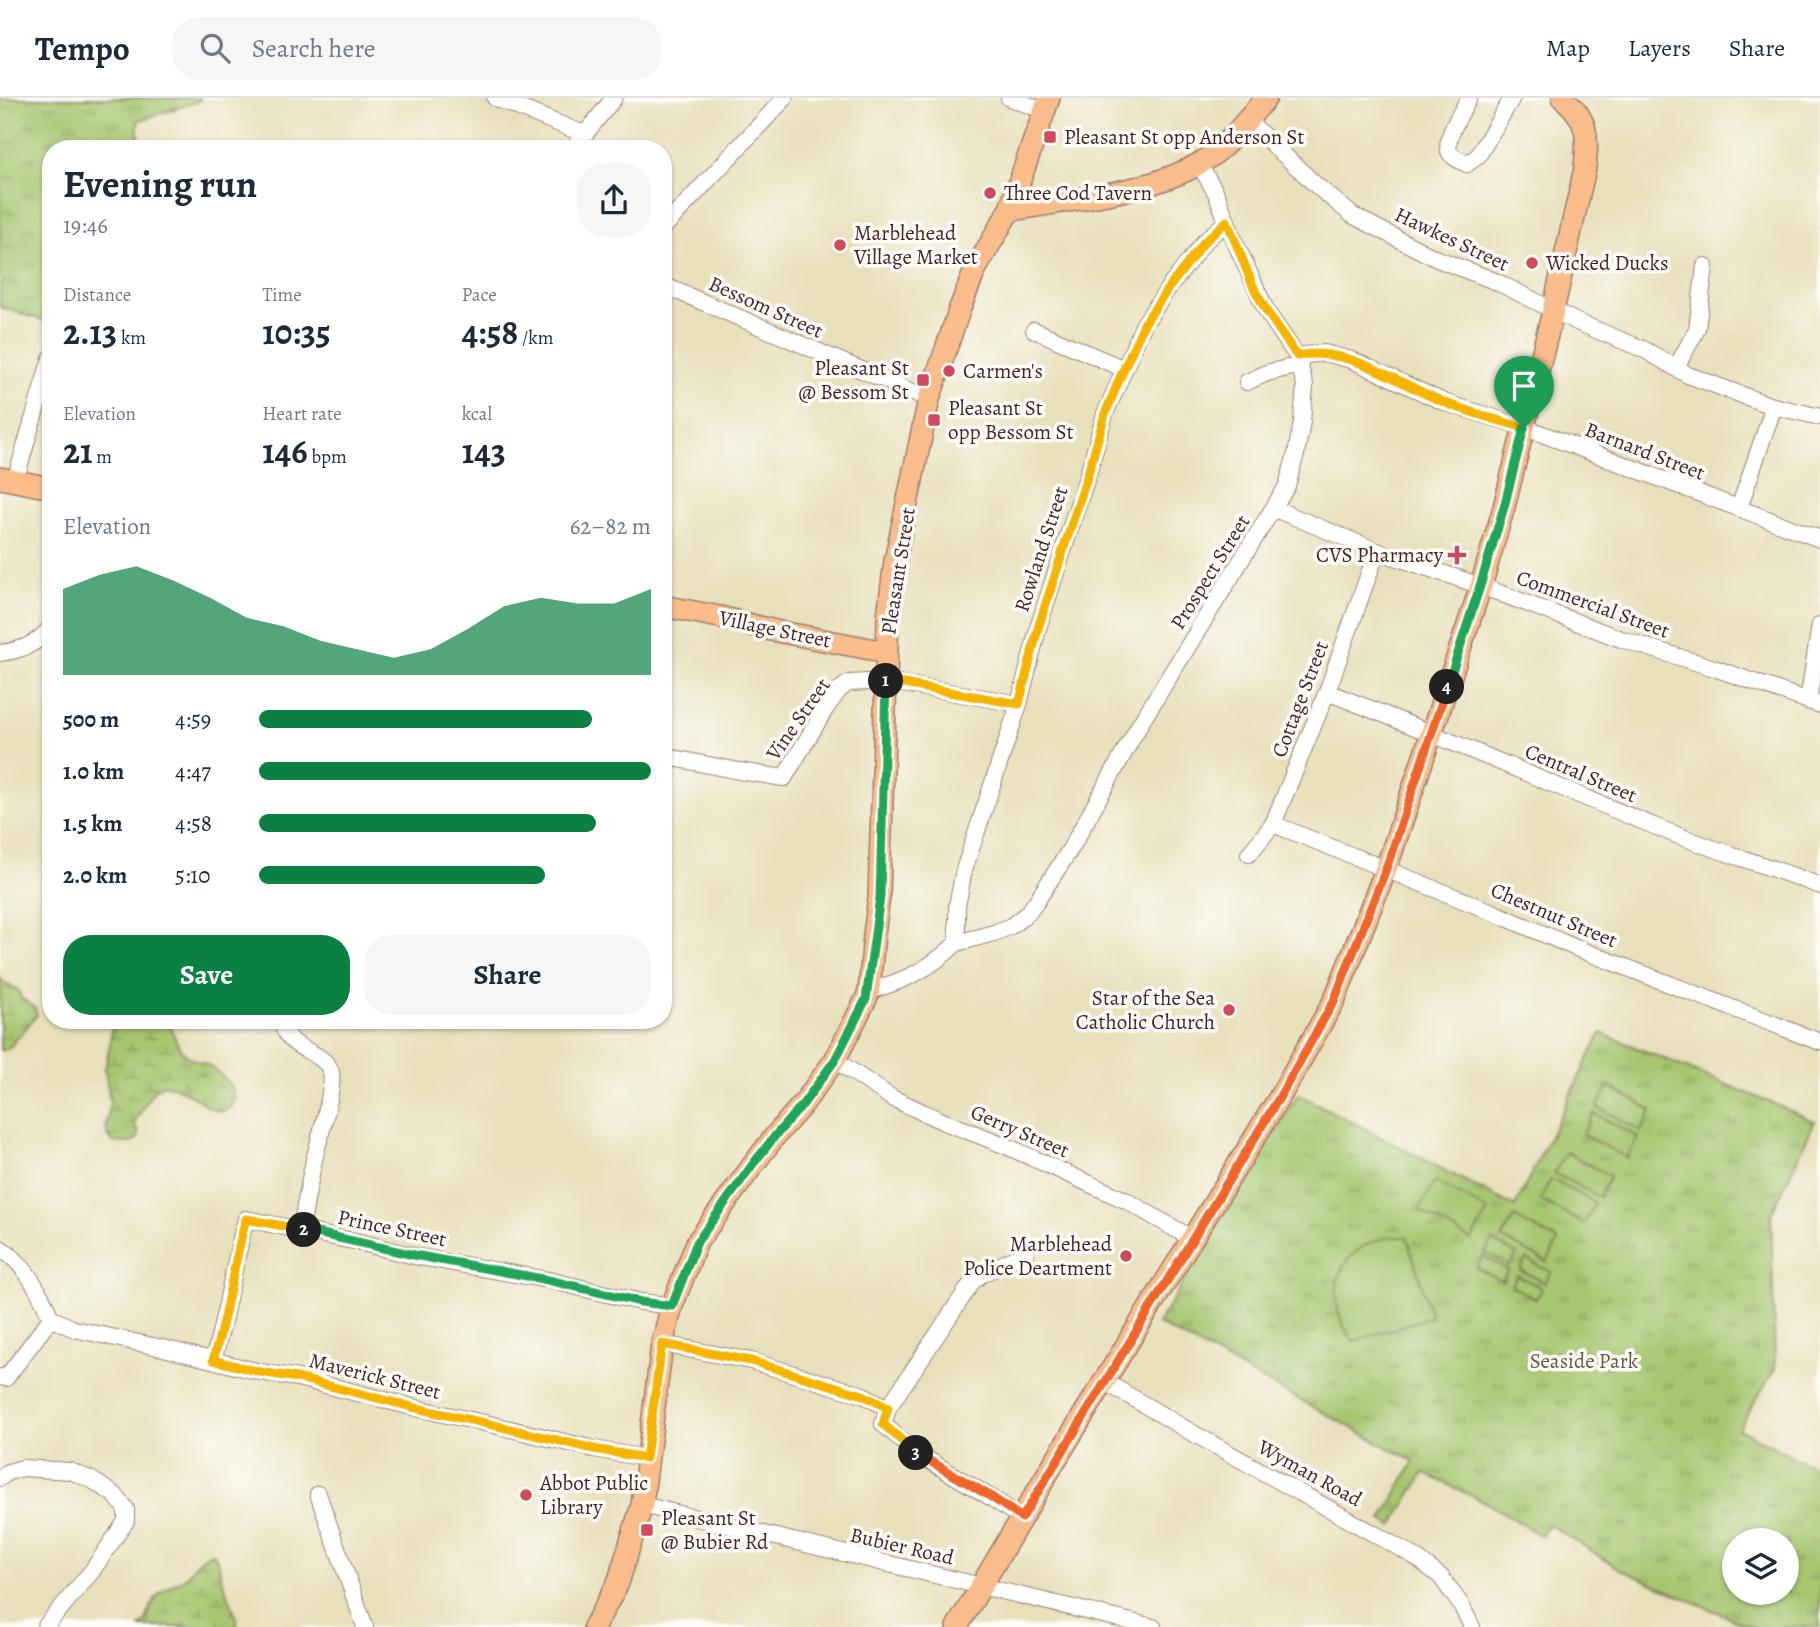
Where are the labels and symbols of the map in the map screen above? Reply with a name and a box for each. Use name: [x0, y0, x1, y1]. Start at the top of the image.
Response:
place label: Pleasant St opp Anderson St: [1064, 123, 1304, 151]
marker: Pleasant St opp Anderson St: [1042, 129, 1058, 145]
place label: Three Cod Tavern: [1004, 179, 1152, 207]
marker: Three Cod Tavern: [982, 185, 998, 201]
street label: Hawkes Street: [1390, 200, 1514, 278]
place label: Marblehead Village Market: [853, 219, 978, 271]
marker: Marblehead Village Market: [832, 237, 848, 253]
place label: Wicked Ducks: [1545, 249, 1668, 277]
marker: Wicked Ducks: [1524, 255, 1540, 271]
street label: Bessom Street: [704, 269, 828, 345]
place label: Pleasant St @ Bessom St: [799, 354, 909, 406]
pin: [1494, 356, 1554, 428]
place label: Carmen's: [963, 357, 1043, 385]
marker: Carmen's: [941, 363, 957, 379]
marker: Pleasant St @ Bessom St: [915, 372, 931, 388]
place label: Pleasant St opp Bessom St: [948, 394, 1074, 446]
marker: Pleasant St opp Bessom St: [926, 412, 942, 428]
street label: Barnard Street: [1581, 415, 1709, 487]
street label: Rowland Street: [1008, 482, 1075, 615]
street label: Pleasant Street: [874, 505, 922, 637]
street label: Prospect Street: [1164, 509, 1256, 635]
place label: CVS Pharmacy: [1316, 541, 1444, 569]
marker: CVS Pharmacy: [1449, 547, 1465, 563]
street label: Commercial Street: [1513, 563, 1673, 645]
street label: Village Street: [716, 603, 834, 655]
street label: Cottage Street: [1265, 637, 1335, 761]
pin: 1: [868, 664, 903, 698]
pin: 4: [1430, 670, 1464, 704]
street label: Vine Street: [759, 672, 837, 767]
street label: Central Street: [1521, 737, 1641, 809]
street label: Chestnut Street: [1487, 876, 1622, 954]
place label: Star of the Sea Catholic Church: [1076, 984, 1215, 1036]
marker: Star of the Sea Catholic Church: [1221, 1002, 1237, 1018]
street label: Gerry Street: [966, 1098, 1074, 1164]
street label: Prince Street: [335, 1203, 449, 1253]
pin: 2: [286, 1212, 322, 1248]
place label: Marblehead Police Deartment: [963, 1230, 1113, 1282]
marker: Marblehead Police Deartment: [1118, 1248, 1134, 1264]
street label: Maverick Street: [306, 1346, 444, 1406]
park label: Seaside Park: [1530, 1347, 1639, 1375]
street label: Wyman Road: [1252, 1432, 1368, 1513]
pin: 3: [898, 1436, 934, 1470]
place label: Abbot Public Library: [539, 1469, 648, 1521]
marker: Abbot Public Library: [518, 1487, 534, 1503]
place label: Pleasant St @ Bubier Rd: [661, 1504, 769, 1556]
street label: Bubier Road: [847, 1520, 957, 1572]
marker: Pleasant St @ Bubier Rd: [639, 1522, 655, 1538]

